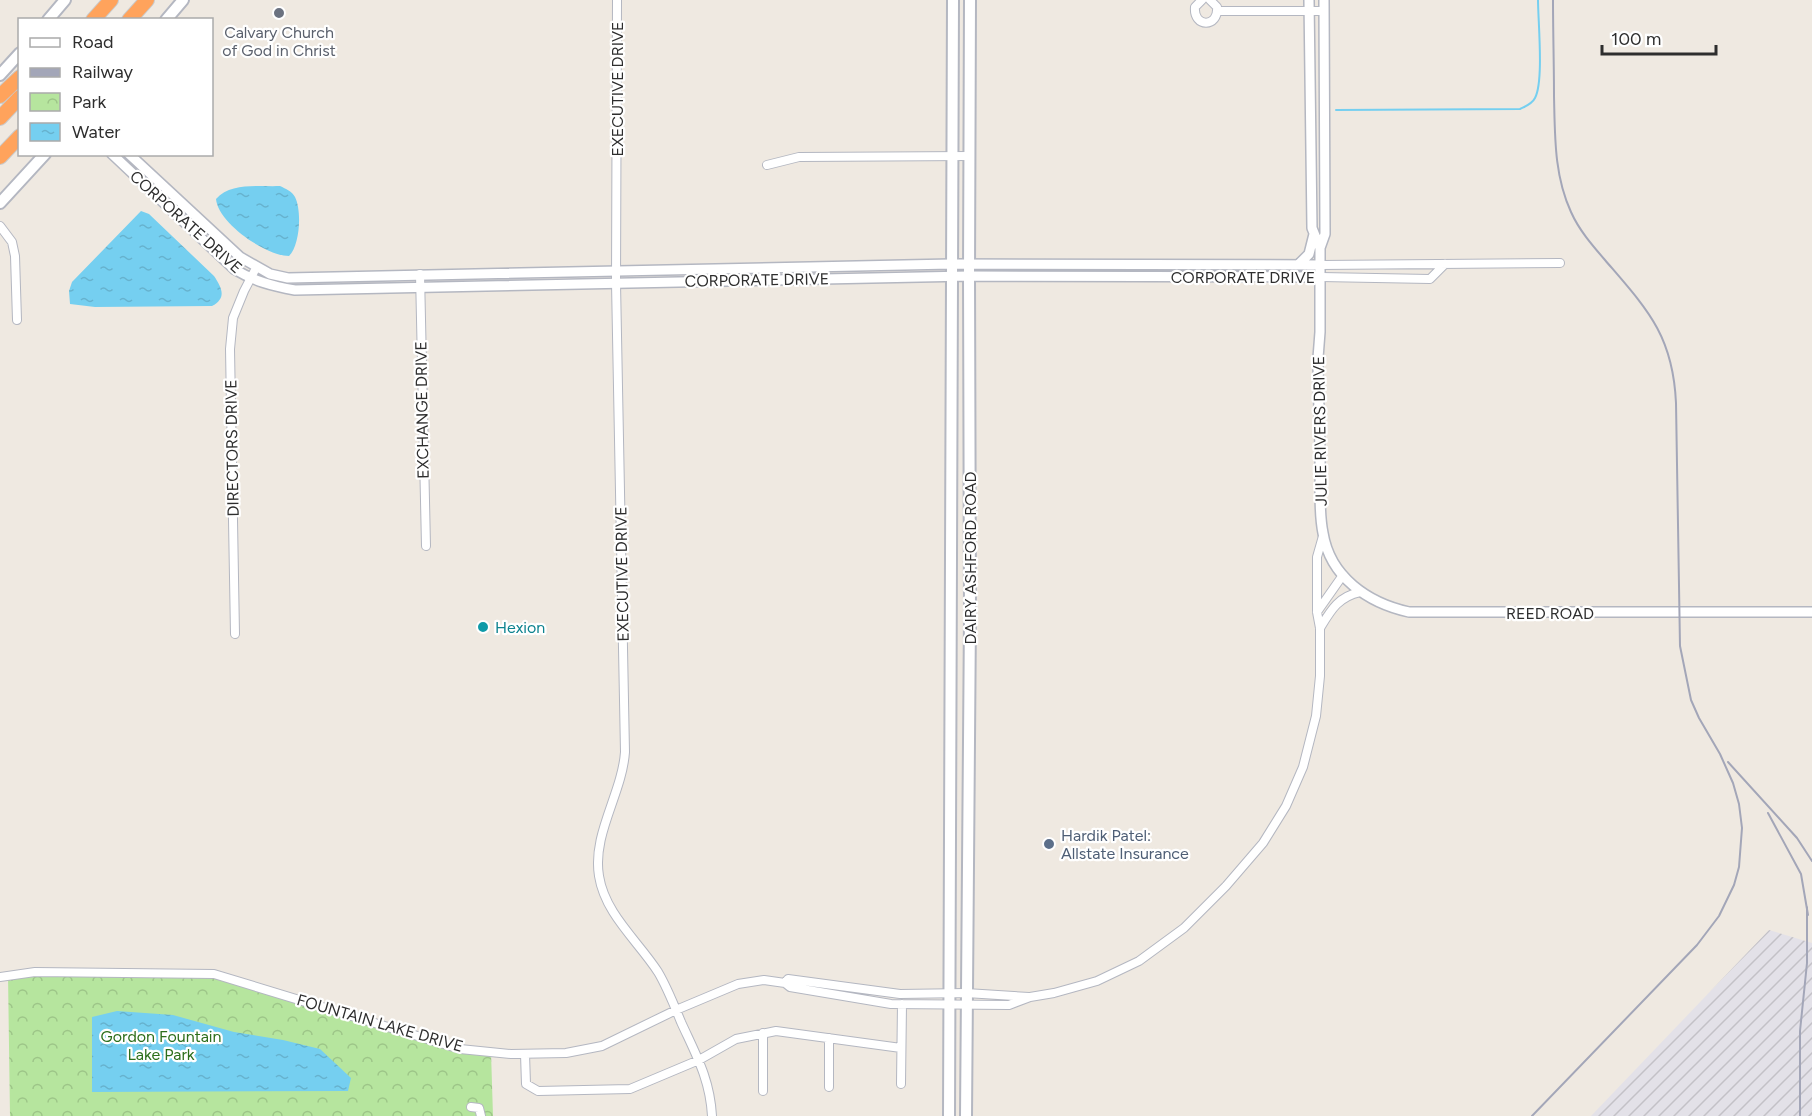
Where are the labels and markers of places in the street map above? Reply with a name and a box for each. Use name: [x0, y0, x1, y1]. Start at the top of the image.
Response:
marker: Calvary Church of God in Christ: [272, 6, 286, 20]
place label: Calvary Church of God in Christ: [222, 23, 336, 60]
place label: Hexion: [495, 618, 545, 637]
marker: Hexion: [476, 620, 490, 634]
place label: Hardik Patel: Allstate Insurance: [1061, 826, 1189, 863]
marker: Hardik Patel: Allstate Insurance: [1042, 837, 1056, 851]

